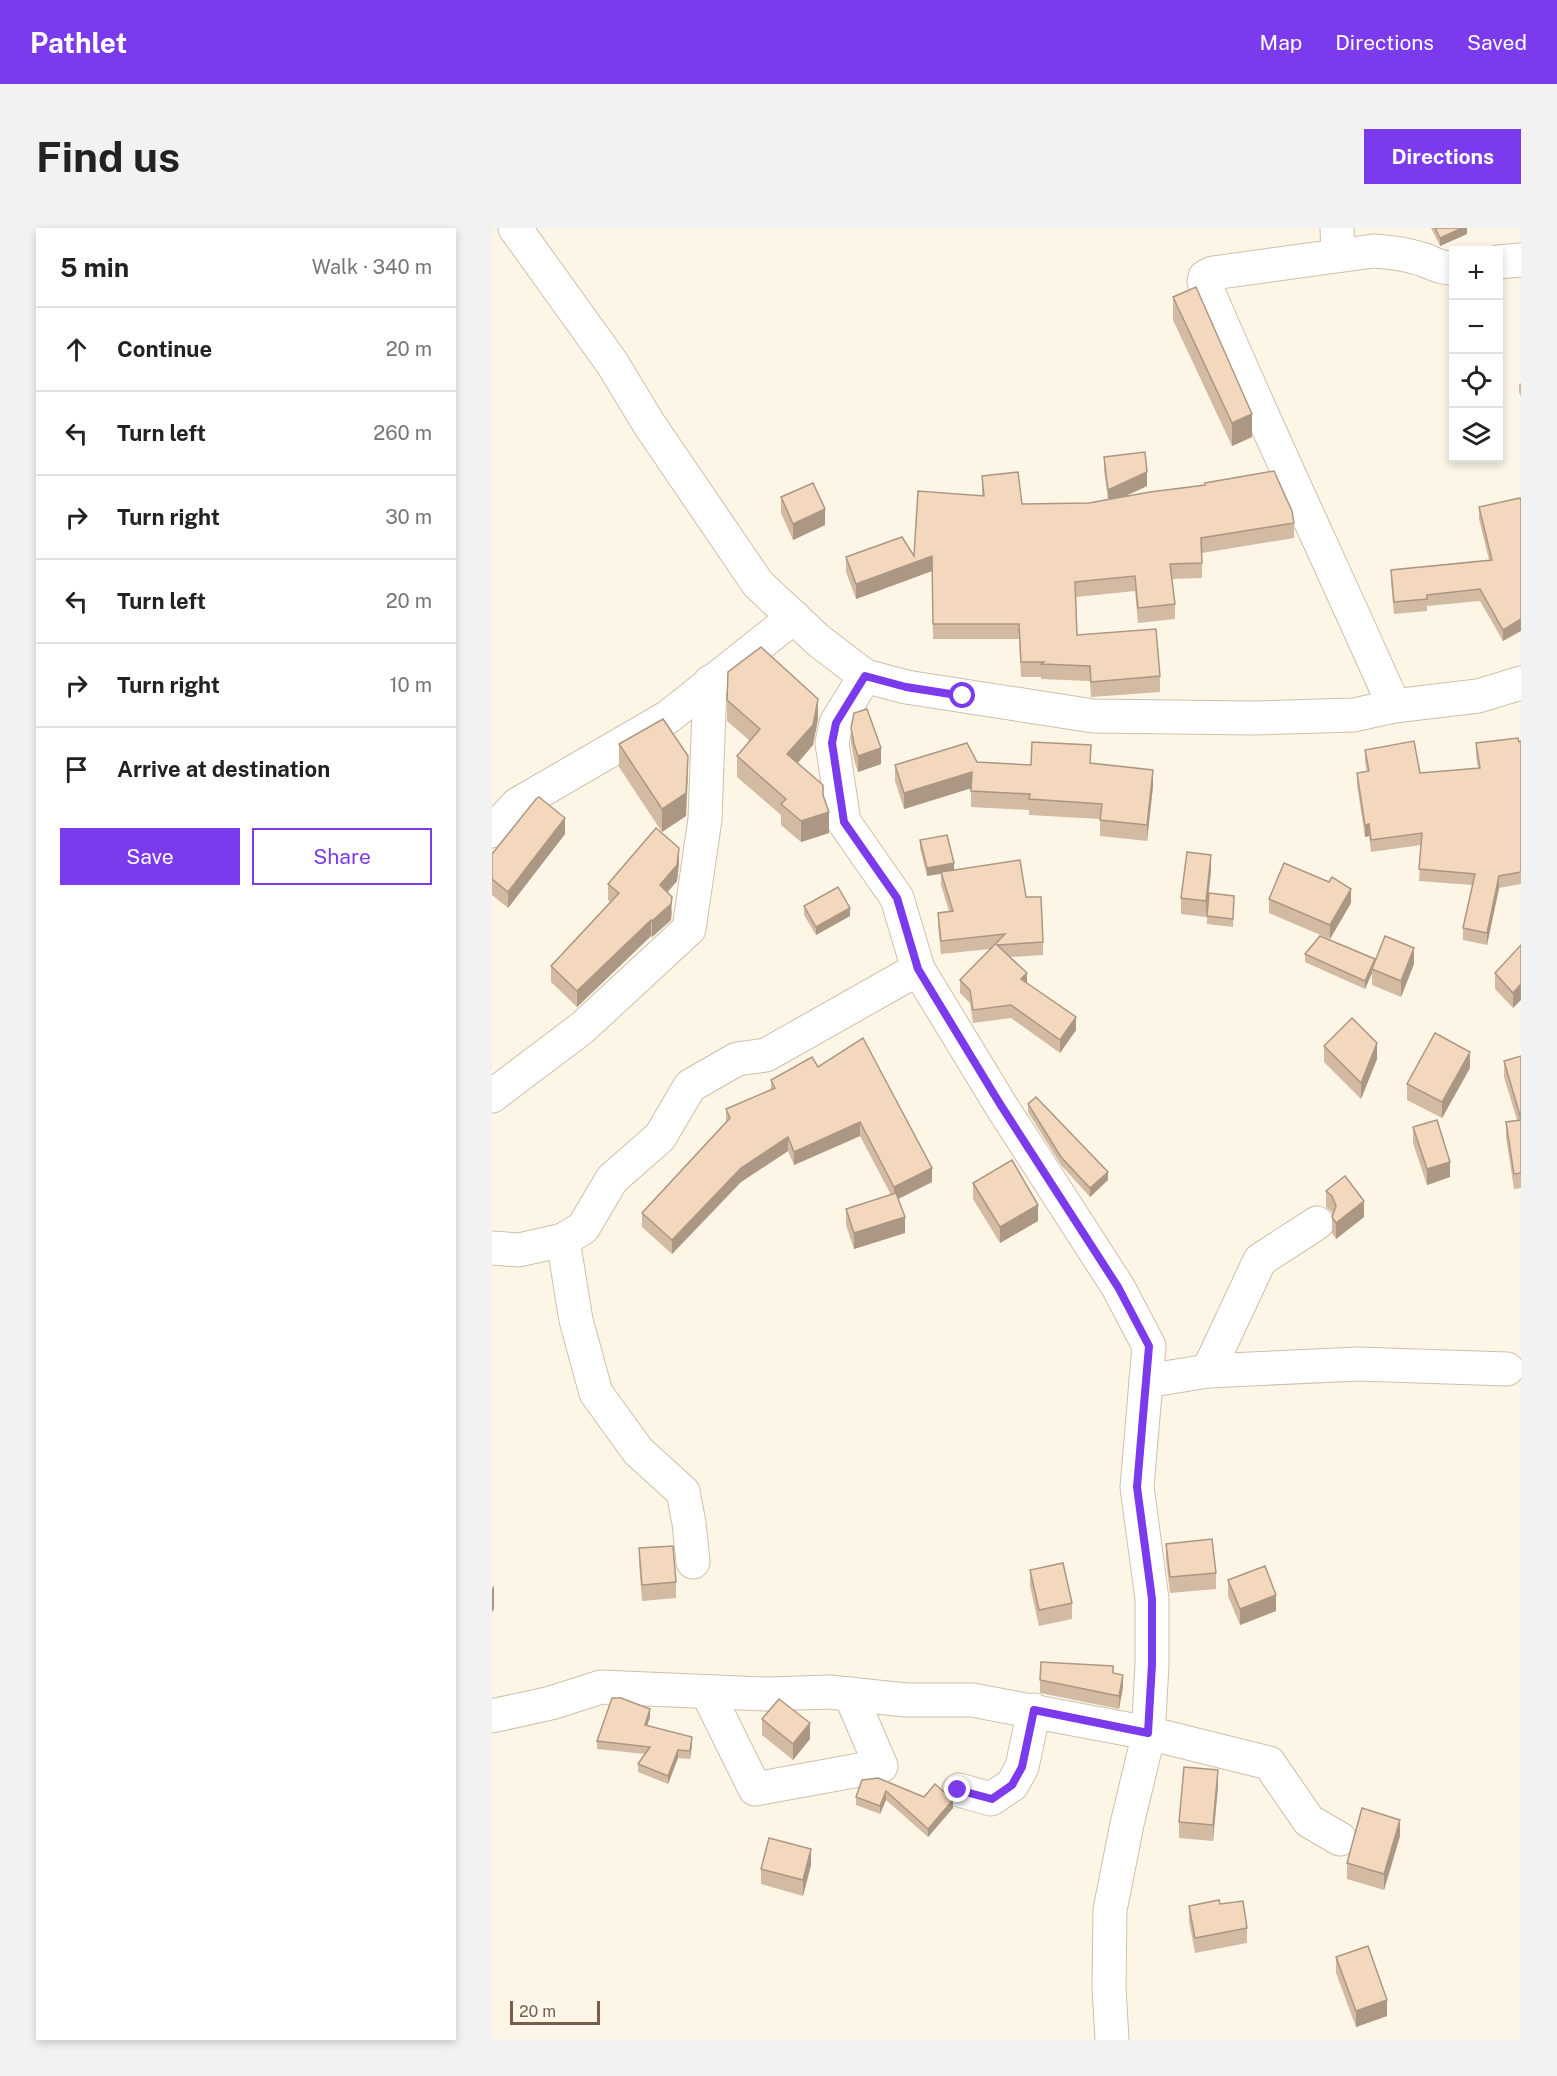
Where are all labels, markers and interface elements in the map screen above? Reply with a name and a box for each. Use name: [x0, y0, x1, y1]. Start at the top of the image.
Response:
text: Pathlet: [30, 26, 127, 59]
text: Map: [1260, 30, 1302, 55]
text: Directions: [1335, 30, 1434, 55]
text: Saved: [1467, 30, 1527, 55]
button: Directions: [1364, 129, 1521, 184]
text: Find us: [36, 132, 180, 181]
map controls: [1449, 246, 1503, 462]
button: +: [1449, 246, 1503, 300]
text: 5 min: [60, 252, 129, 283]
text: Walk · 340 m: [312, 255, 432, 279]
button: −: [1449, 300, 1503, 354]
icon: ahead: [60, 333, 93, 366]
text: Continue: [117, 336, 212, 362]
text: 20 m: [386, 337, 432, 361]
button: locate: [1449, 354, 1503, 408]
button: layers: [1449, 408, 1503, 462]
icon: left: [60, 417, 93, 450]
text: Turn left: [117, 420, 206, 446]
text: 260 m: [373, 421, 432, 445]
icon: right: [60, 501, 93, 534]
text: Turn right: [117, 504, 220, 530]
text: 30 m: [385, 505, 432, 529]
icon: left: [60, 585, 93, 618]
text: Turn left: [117, 588, 206, 614]
text: 20 m: [386, 589, 432, 613]
icon: right: [60, 669, 93, 702]
text: Turn right: [117, 672, 220, 698]
text: 10 m: [389, 673, 432, 697]
route start: [949, 682, 975, 708]
icon: arrive: [60, 753, 93, 786]
text: Arrive at destination: [117, 756, 330, 782]
button: Save: [60, 828, 240, 885]
button: Share: [252, 828, 432, 885]
route end: [944, 1776, 970, 1802]
scale bar: [510, 1998, 600, 2026]
text: 20 m: [519, 2002, 556, 2021]

